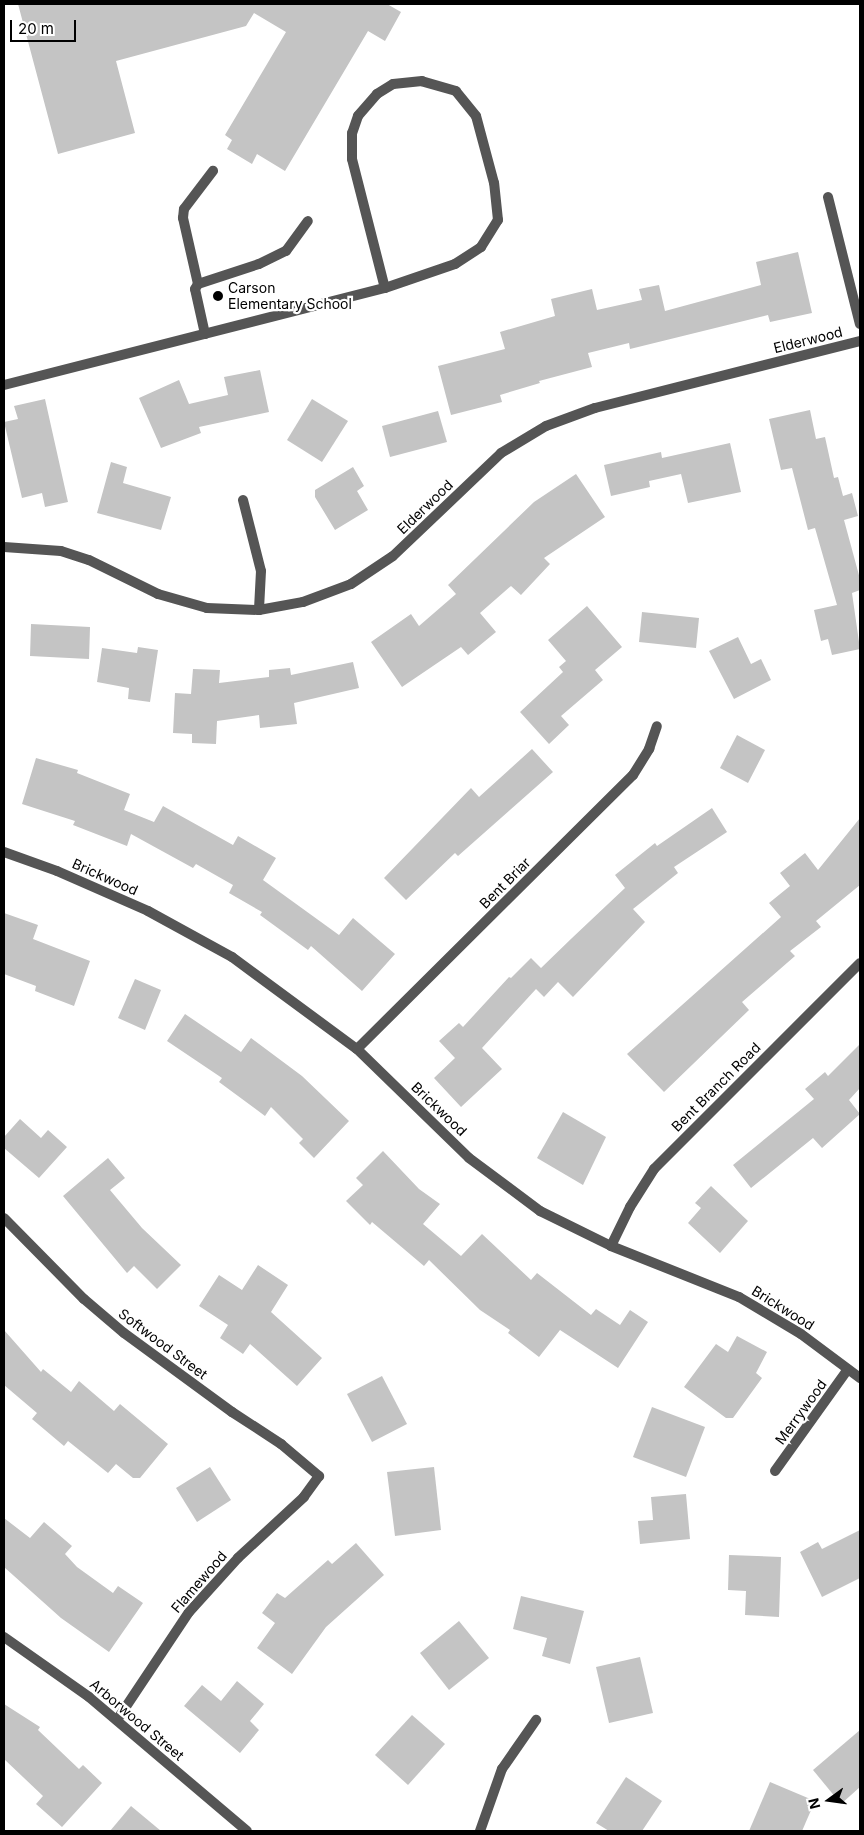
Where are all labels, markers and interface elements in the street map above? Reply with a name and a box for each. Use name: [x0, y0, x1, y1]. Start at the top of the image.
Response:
scale bar: [12, 10, 79, 42]
text: 20 m: [18, 19, 54, 38]
place label: Carson Elementary School: [228, 280, 352, 312]
marker: Carson Elementary School: [212, 290, 224, 302]
street label: Elderwood: [772, 323, 844, 357]
street label: Elderwood: [394, 476, 456, 538]
street label: Bent Briar: [476, 854, 534, 912]
street label: Brickwood: [69, 855, 141, 899]
street label: Bent Branch Road: [668, 1039, 764, 1135]
street label: Brickwood: [408, 1079, 470, 1139]
street label: Brickwood: [749, 1282, 817, 1334]
street label: Softwood Street: [115, 1305, 211, 1383]
street label: Merrywood: [772, 1376, 830, 1448]
street label: Flamewood: [168, 1548, 230, 1616]
street label: Arborwood Street: [87, 1676, 187, 1764]
north arrow: [804, 1775, 854, 1825]
text: N: [804, 1797, 824, 1811]

